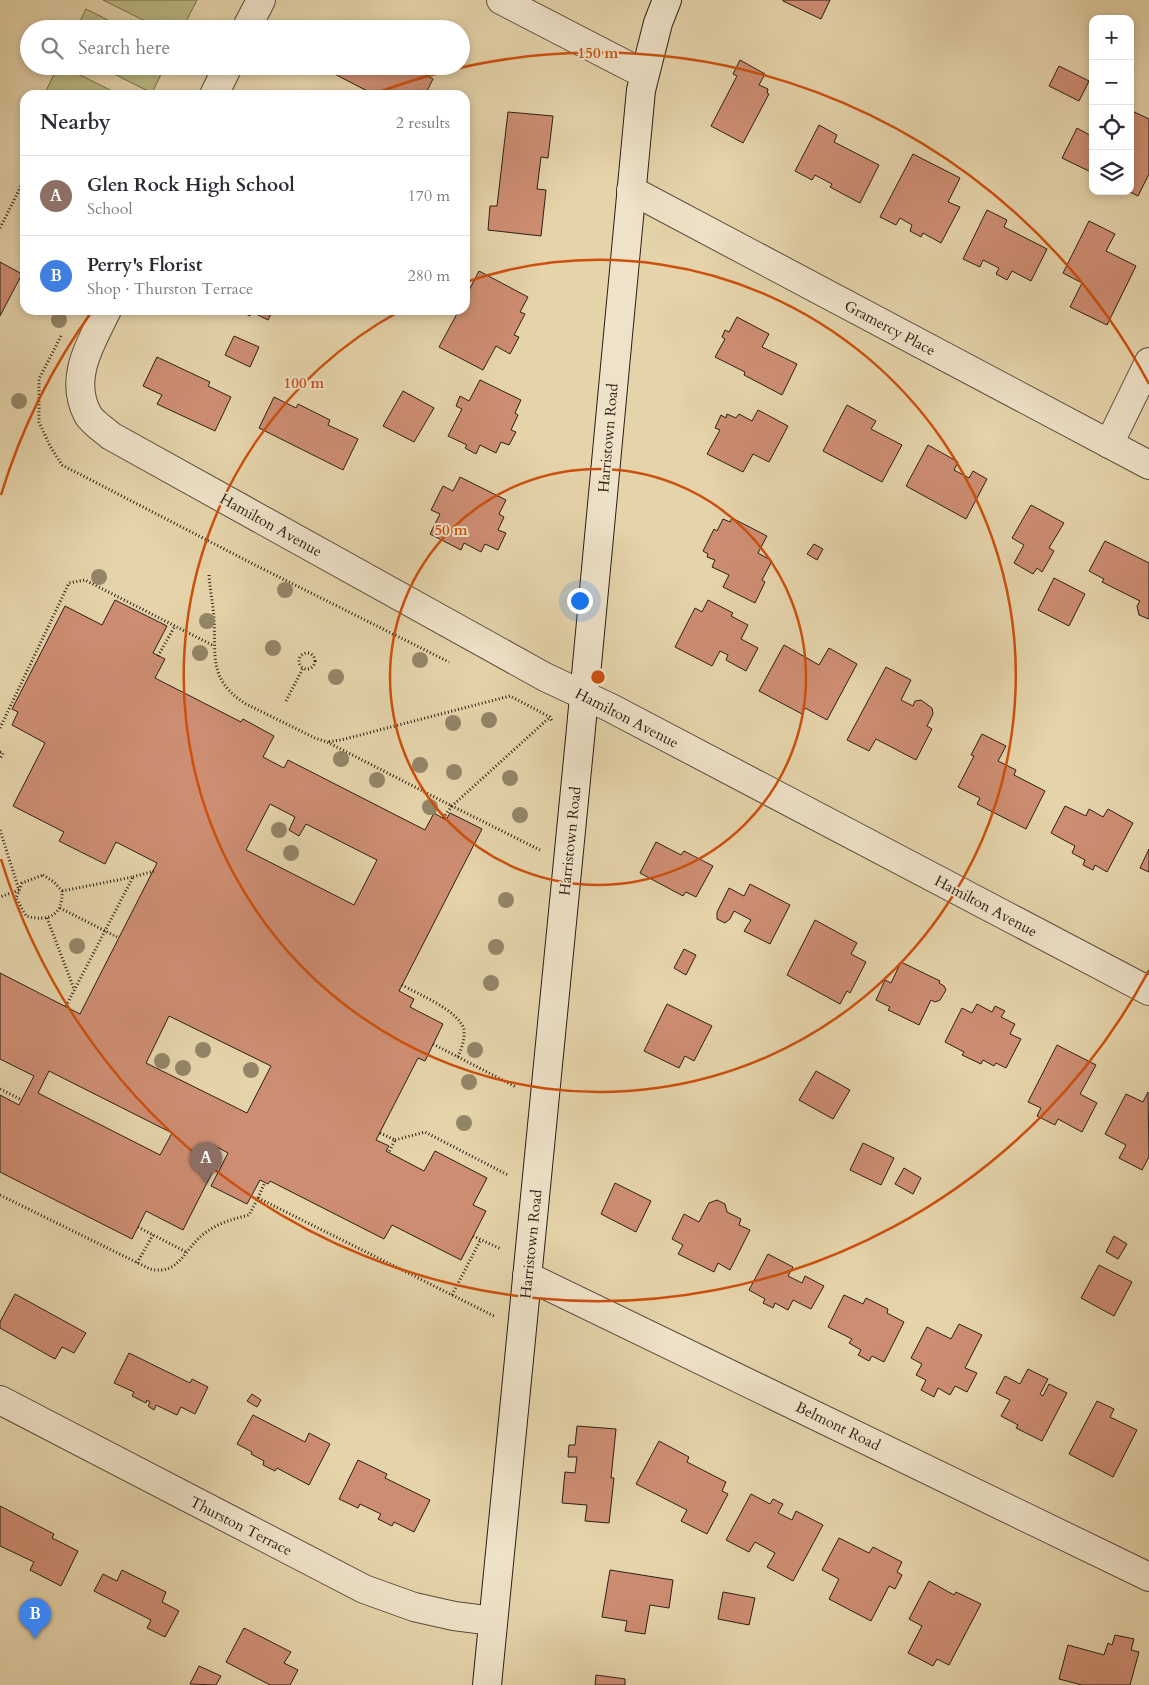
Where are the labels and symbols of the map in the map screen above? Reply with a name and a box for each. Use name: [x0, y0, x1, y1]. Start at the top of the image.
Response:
text: 150 m: [578, 43, 619, 63]
street label: Gramercy Place: [841, 296, 939, 360]
text: 100 m: [284, 373, 325, 393]
street label: Harristown Road: [593, 383, 623, 493]
street label: Hamilton Avenue: [216, 489, 326, 561]
text: 50 m: [434, 520, 468, 540]
your location: [567, 588, 593, 614]
centre of rings: [589, 668, 607, 686]
street label: Hamilton Avenue: [572, 683, 682, 753]
street label: Harristown Road: [554, 785, 586, 897]
street label: Hamilton Avenue: [931, 870, 1041, 942]
pin: A: [190, 1142, 222, 1183]
street label: Harristown Road: [515, 1188, 547, 1300]
street label: Belmont Road: [792, 1397, 884, 1455]
street label: Thurston Terrace: [186, 1492, 296, 1560]
pin: B: [19, 1598, 51, 1639]

